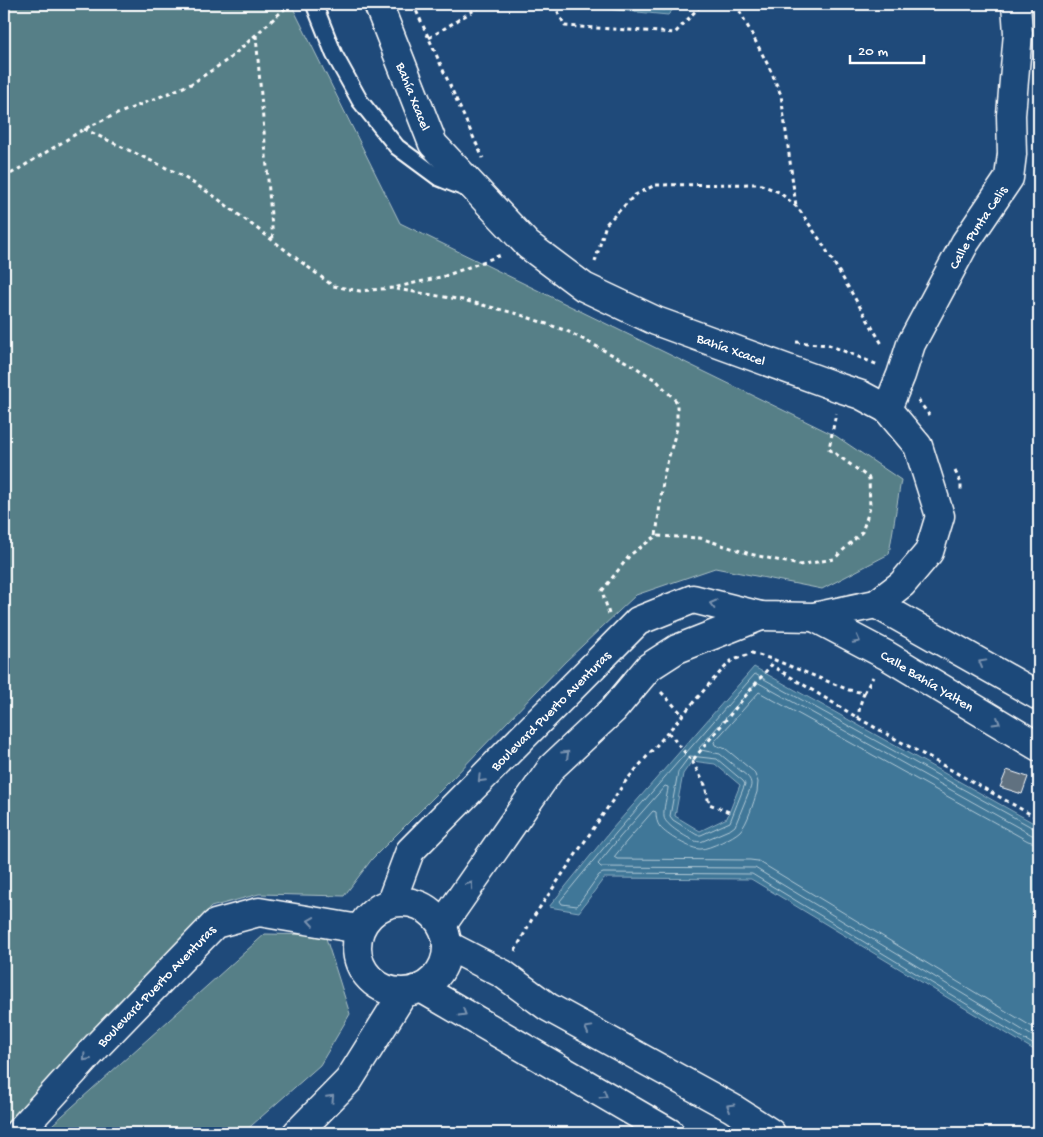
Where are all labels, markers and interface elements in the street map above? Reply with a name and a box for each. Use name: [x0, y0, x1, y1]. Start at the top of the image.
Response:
scale bar: [850, 32, 924, 64]
text: 20 m: [858, 43, 888, 61]
street label: Bahía Xcacel: [390, 60, 433, 134]
street label: Calle Punta Celis: [947, 183, 1013, 273]
street label: Bahía Xcacel: [693, 330, 767, 371]
one-way arrow: [709, 599, 718, 610]
one-way arrow: [852, 634, 861, 644]
street label: Boulevard Puerto Aventuras: [487, 648, 616, 776]
street label: Calle Bahía Yalten: [877, 648, 976, 717]
one-way arrow: [978, 660, 987, 670]
one-way arrow: [992, 716, 1001, 726]
one-way arrow: [560, 751, 569, 760]
one-way arrow: [478, 773, 487, 782]
one-way arrow: [464, 881, 473, 891]
one-way arrow: [307, 916, 316, 926]
street label: Boulevard Puerto Aventuras: [94, 922, 221, 1052]
one-way arrow: [458, 1006, 467, 1016]
one-way arrow: [584, 1025, 593, 1035]
one-way arrow: [82, 1052, 91, 1061]
one-way arrow: [598, 1088, 607, 1098]
one-way arrow: [325, 1095, 334, 1104]
one-way arrow: [727, 1104, 736, 1114]

